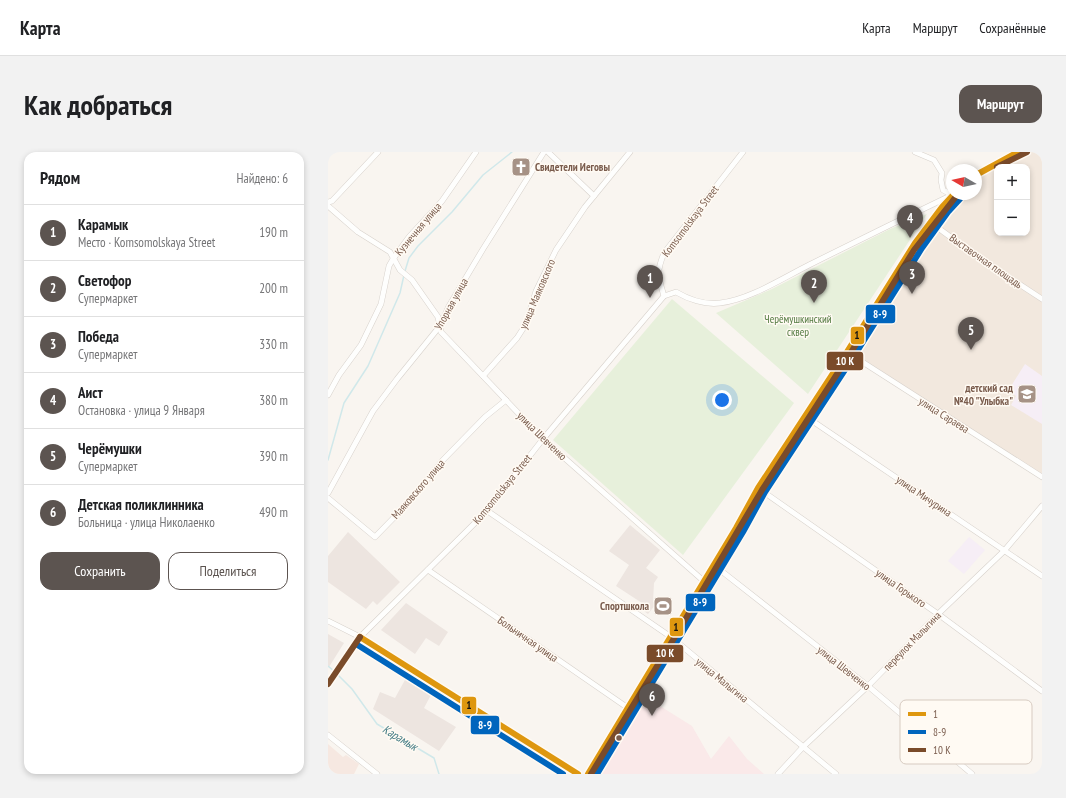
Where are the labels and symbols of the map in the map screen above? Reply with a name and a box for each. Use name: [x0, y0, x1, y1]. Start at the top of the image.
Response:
church icon: Свидетели Иеговы: [510, 156, 532, 178]
place label: Свидетели Иеговы: [535, 160, 610, 174]
north arrow: [946, 164, 982, 200]
street label: Komsomolskaya Street: [659, 182, 721, 260]
street label: Кузнечная улица: [392, 199, 444, 259]
pin: 4: [897, 205, 923, 238]
street label: Выставочная площадь: [947, 231, 1025, 291]
street label: улица Маяковского: [516, 257, 558, 331]
pin: 3: [899, 261, 925, 294]
pin: 1: [637, 265, 663, 298]
pin: 2: [801, 270, 827, 303]
street label: Упорная улица: [431, 276, 471, 332]
line badge: 8-9: [865, 304, 896, 324]
text: 8-9: [873, 307, 887, 321]
park label: Черёмушкинский сквер: [764, 312, 832, 339]
pin: 5: [958, 317, 984, 350]
line badge: 1: [850, 326, 865, 345]
text: 1: [854, 328, 860, 342]
line badge: 10 К: [826, 351, 864, 371]
text: 10 К: [836, 354, 855, 368]
place label: детский сад №40 "Улыбка": [954, 381, 1014, 408]
school or university icon: детский сад №40 "Улыбка": [1016, 383, 1038, 405]
your location: [712, 390, 732, 410]
street label: улица Сараева: [916, 394, 972, 436]
street label: улица Шевченко: [514, 409, 570, 463]
street label: Komsomolskaya Street: [470, 451, 534, 527]
street label: Маяковского улица: [388, 456, 448, 522]
street label: улица Мичурина: [894, 472, 954, 520]
street label: улица Горького: [873, 566, 929, 611]
line badge: 8-9: [685, 593, 716, 612]
sports icon: Спортшкола: [652, 595, 674, 617]
text: 8-9: [693, 595, 707, 609]
place label: Спортшкола: [600, 599, 649, 613]
street label: переулок Малыгина: [880, 608, 944, 674]
street label: Больничная улица: [495, 613, 561, 665]
line badge: 1: [669, 617, 684, 637]
text: 1: [673, 620, 679, 634]
street label: улица Шевченко: [814, 643, 874, 693]
line badge: 10 К: [646, 644, 684, 663]
text: 10 К: [656, 646, 675, 660]
street label: улица Малыгина: [693, 654, 751, 706]
pin: 6: [639, 683, 665, 716]
line badge: 1: [461, 696, 477, 715]
text: 1: [466, 698, 472, 712]
legend: [900, 700, 1032, 764]
text: 1: [933, 707, 938, 721]
line badge: 8-9: [470, 715, 500, 735]
text: 8-9: [478, 718, 492, 732]
water label: Карамык: [380, 721, 422, 755]
text: 8-9: [933, 725, 946, 739]
unlabelled marker: [614, 733, 624, 743]
text: 10 К: [933, 743, 951, 757]

